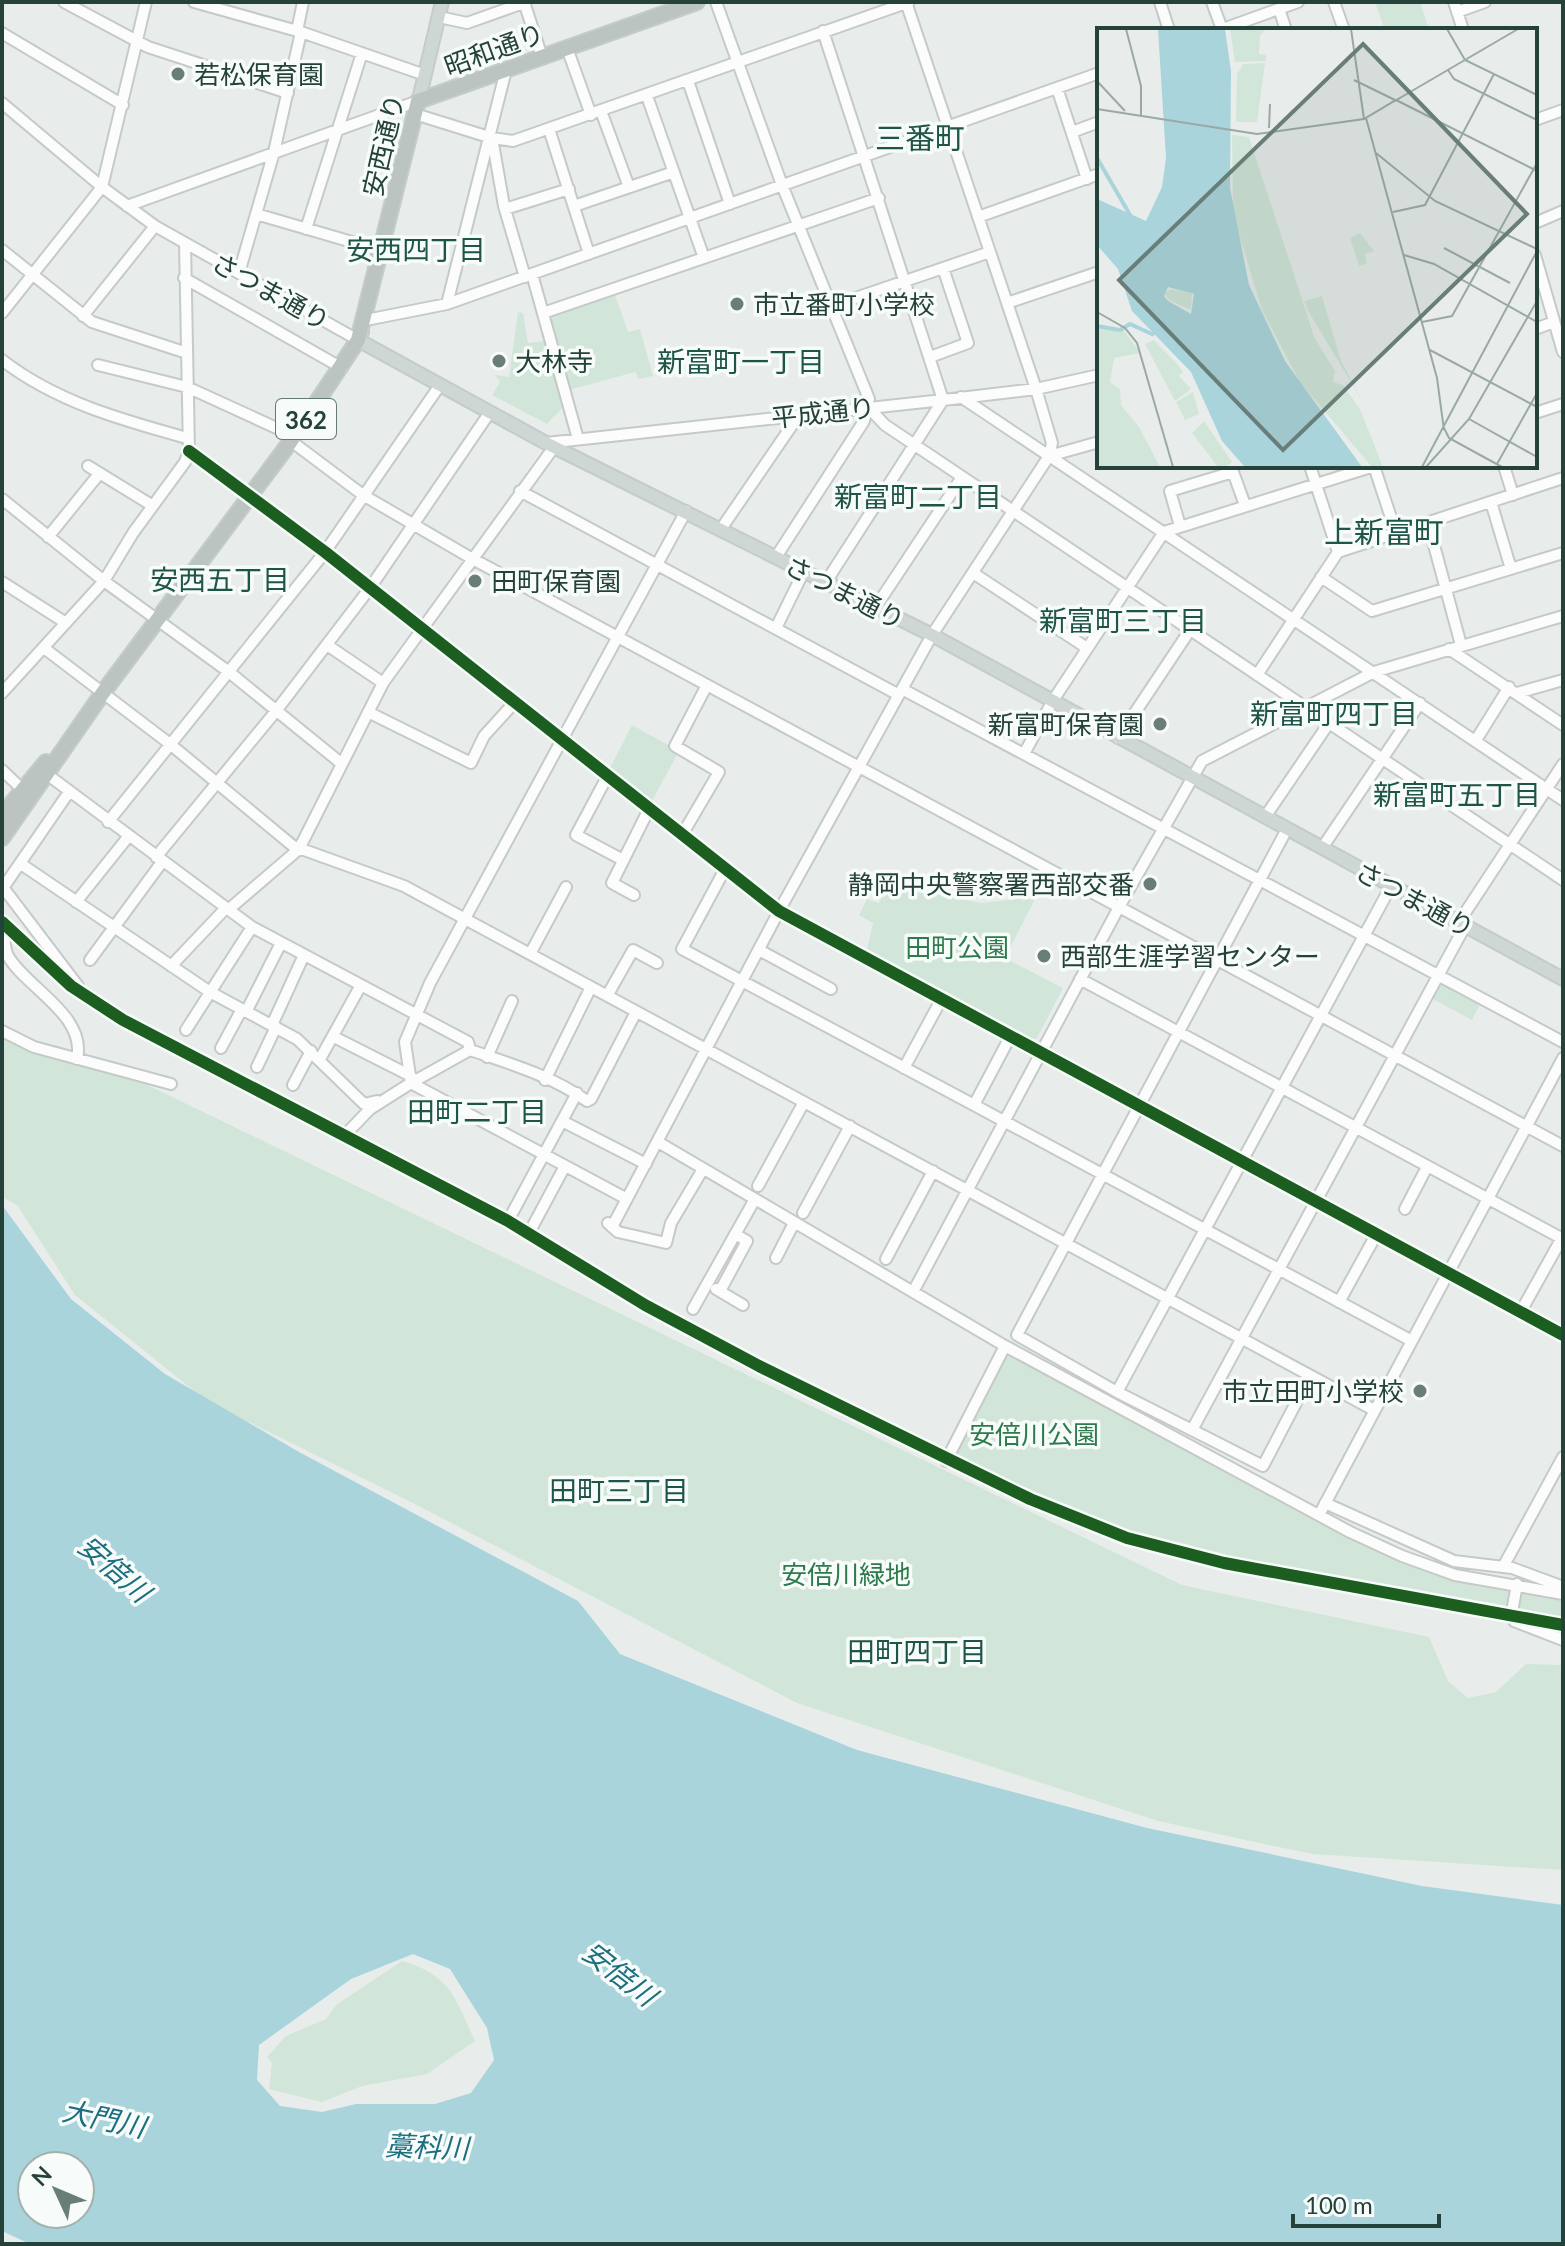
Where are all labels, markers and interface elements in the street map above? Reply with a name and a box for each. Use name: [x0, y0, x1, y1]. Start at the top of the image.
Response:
street label: 昭和通り: [440, 16, 548, 82]
inset map: [1097, 28, 1537, 468]
place label: 若松保育園: [194, 58, 324, 90]
marker: 若松保育園: [169, 65, 187, 83]
street label: 安西通り: [356, 91, 410, 199]
district label: 三番町: [875, 119, 965, 155]
district label: 安西四丁目: [346, 232, 486, 266]
street label: さつま通り: [206, 245, 336, 337]
place label: 市立番町小学校: [753, 288, 935, 320]
marker: 市立番町小学校: [728, 295, 746, 313]
district label: 新富町一丁目: [657, 344, 825, 378]
place label: 大林寺: [515, 345, 593, 377]
marker: 大林寺: [490, 352, 508, 370]
street label: 平成通り: [770, 391, 876, 433]
road number: 362: [276, 399, 336, 439]
district label: 新富町二丁目: [834, 479, 1002, 513]
district label: 上新富町: [1324, 513, 1444, 549]
street label: さつま通り: [780, 548, 910, 636]
district label: 安西五丁目: [150, 562, 290, 596]
place label: 田町保育園: [491, 565, 621, 597]
marker: 田町保育園: [466, 572, 484, 590]
district label: 新富町三丁目: [1039, 603, 1207, 637]
district label: 新富町四丁目: [1250, 696, 1418, 730]
place label: 新富町保育園: [988, 708, 1144, 740]
marker: 新富町保育園: [1151, 715, 1169, 733]
district label: 新富町五丁目: [1373, 777, 1541, 811]
street label: さつま通り: [1350, 854, 1480, 944]
place label: 静岡中央警察署西部交番: [848, 868, 1134, 900]
marker: 静岡中央警察署西部交番: [1141, 875, 1159, 893]
park label: 田町公園: [905, 931, 1009, 963]
place label: 西部生涯学習センター: [1060, 940, 1320, 972]
marker: 西部生涯学習センター: [1035, 947, 1053, 965]
district label: 田町二丁目: [407, 1094, 547, 1128]
place label: 市立田町小学校: [1222, 1375, 1404, 1407]
marker: 市立田町小学校: [1411, 1382, 1429, 1400]
park label: 安倍川公園: [969, 1418, 1099, 1450]
district label: 田町三丁目: [549, 1473, 689, 1507]
water label: 安倍川: [72, 1528, 160, 1610]
park label: 安倍川緑地: [781, 1558, 911, 1590]
district label: 田町四丁目: [847, 1634, 987, 1668]
water label: 安倍川: [576, 1934, 666, 2014]
water label: 大門川: [59, 2093, 152, 2144]
water label: 藁科川: [384, 2128, 473, 2165]
north arrow: [16, 2150, 96, 2230]
text: N: [26, 2160, 57, 2191]
scale bar: [1293, 2178, 1439, 2228]
text: 100 m: [1305, 2190, 1373, 2219]

